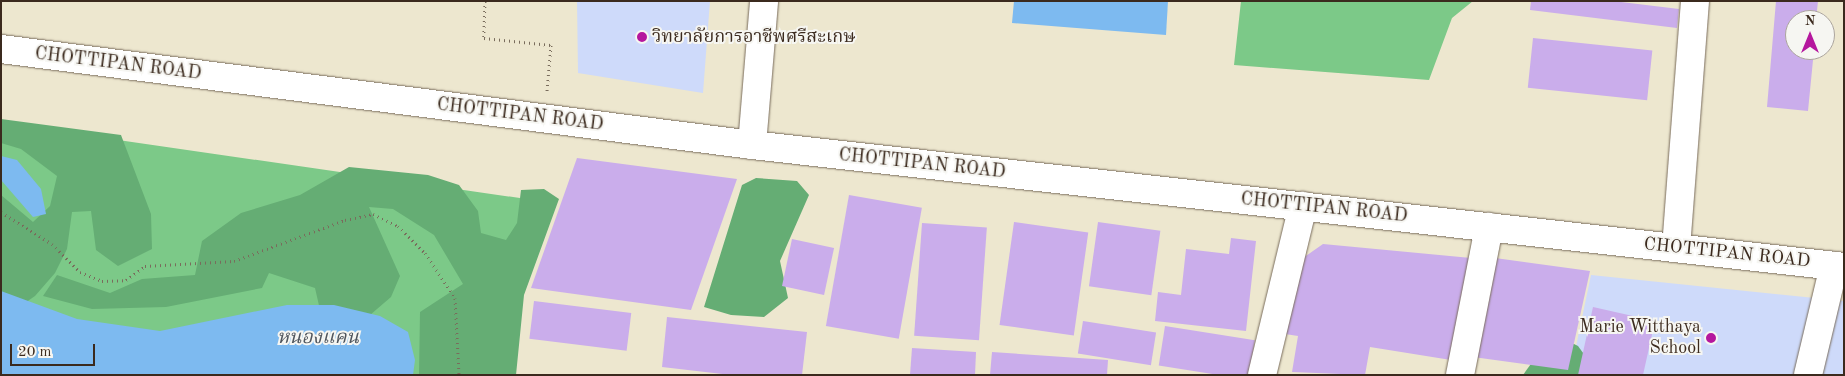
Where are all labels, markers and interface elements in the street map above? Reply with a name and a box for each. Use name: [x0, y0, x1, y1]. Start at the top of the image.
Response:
north arrow: [1785, 10, 1835, 60]
text: N: [1805, 14, 1815, 28]
place label: วิทยาลัยการอาชีพศรีสะเกษ: [652, 26, 856, 48]
marker: วิทยาลัยการอาชีพศรีสะเกษ: [636, 31, 648, 43]
street label: CHOTTIPAN ROAD: [34, 43, 202, 85]
street label: CHOTTIPAN ROAD: [436, 94, 604, 136]
street label: CHOTTIPAN ROAD: [838, 145, 1006, 183]
street label: CHOTTIPAN ROAD: [1240, 189, 1408, 227]
street label: CHOTTIPAN ROAD: [1643, 234, 1811, 272]
place label: Marie Witthaya School: [1579, 317, 1701, 359]
water label: หนองแคน: [277, 328, 359, 350]
marker: Marie Witthaya School: [1705, 332, 1717, 344]
scale bar: [12, 334, 98, 366]
text: 20 m: [18, 345, 52, 360]

